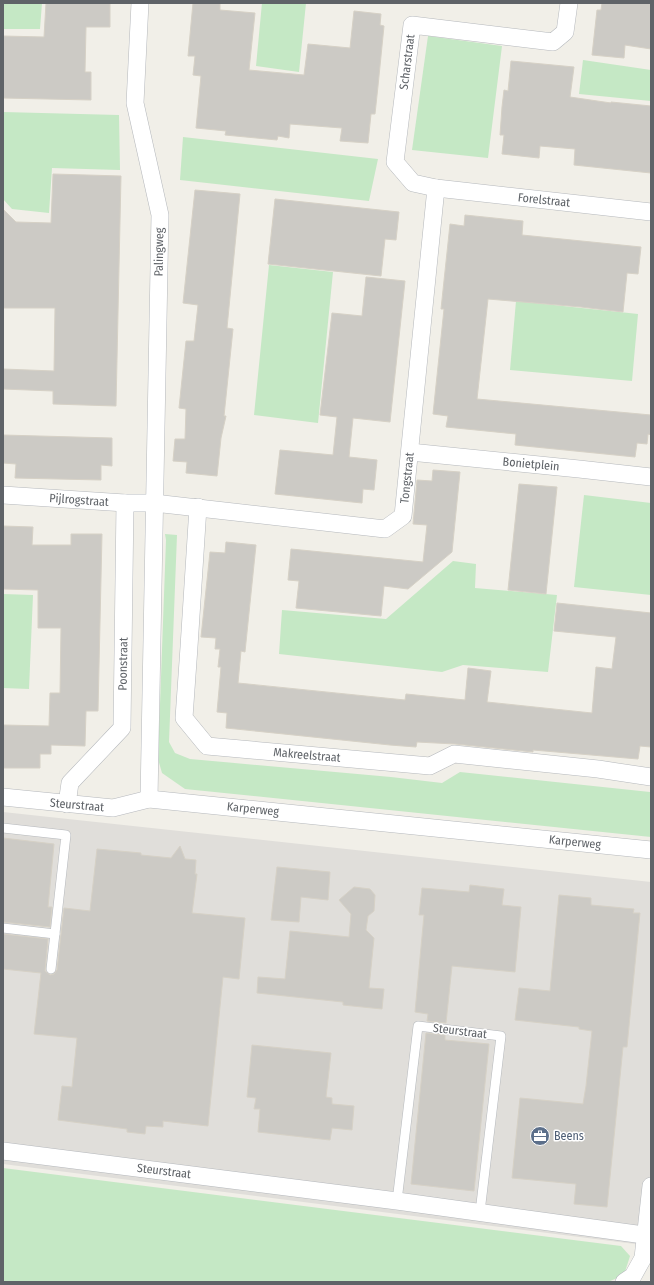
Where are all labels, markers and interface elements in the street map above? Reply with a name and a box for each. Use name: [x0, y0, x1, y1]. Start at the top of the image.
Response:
street label: Scharstraat: [397, 33, 417, 91]
street label: Forelstraat: [517, 190, 571, 210]
street label: Palingweg: [152, 227, 166, 277]
street label: Tongstraat: [397, 452, 417, 504]
street label: Bonietplein: [502, 455, 560, 473]
street label: Pijlrogstraat: [49, 491, 109, 509]
street label: Poonstraat: [116, 637, 130, 691]
street label: Makreelstraat: [273, 745, 341, 765]
street label: Steurstraat: [49, 796, 105, 814]
street label: Karperweg: [226, 799, 280, 819]
street label: Karperweg: [548, 832, 602, 852]
street label: Steurstraat: [432, 1021, 488, 1041]
office icon: Beens: [529, 1125, 551, 1147]
place label: Beens: [554, 1129, 584, 1143]
street label: Steurstraat: [136, 1161, 192, 1181]

